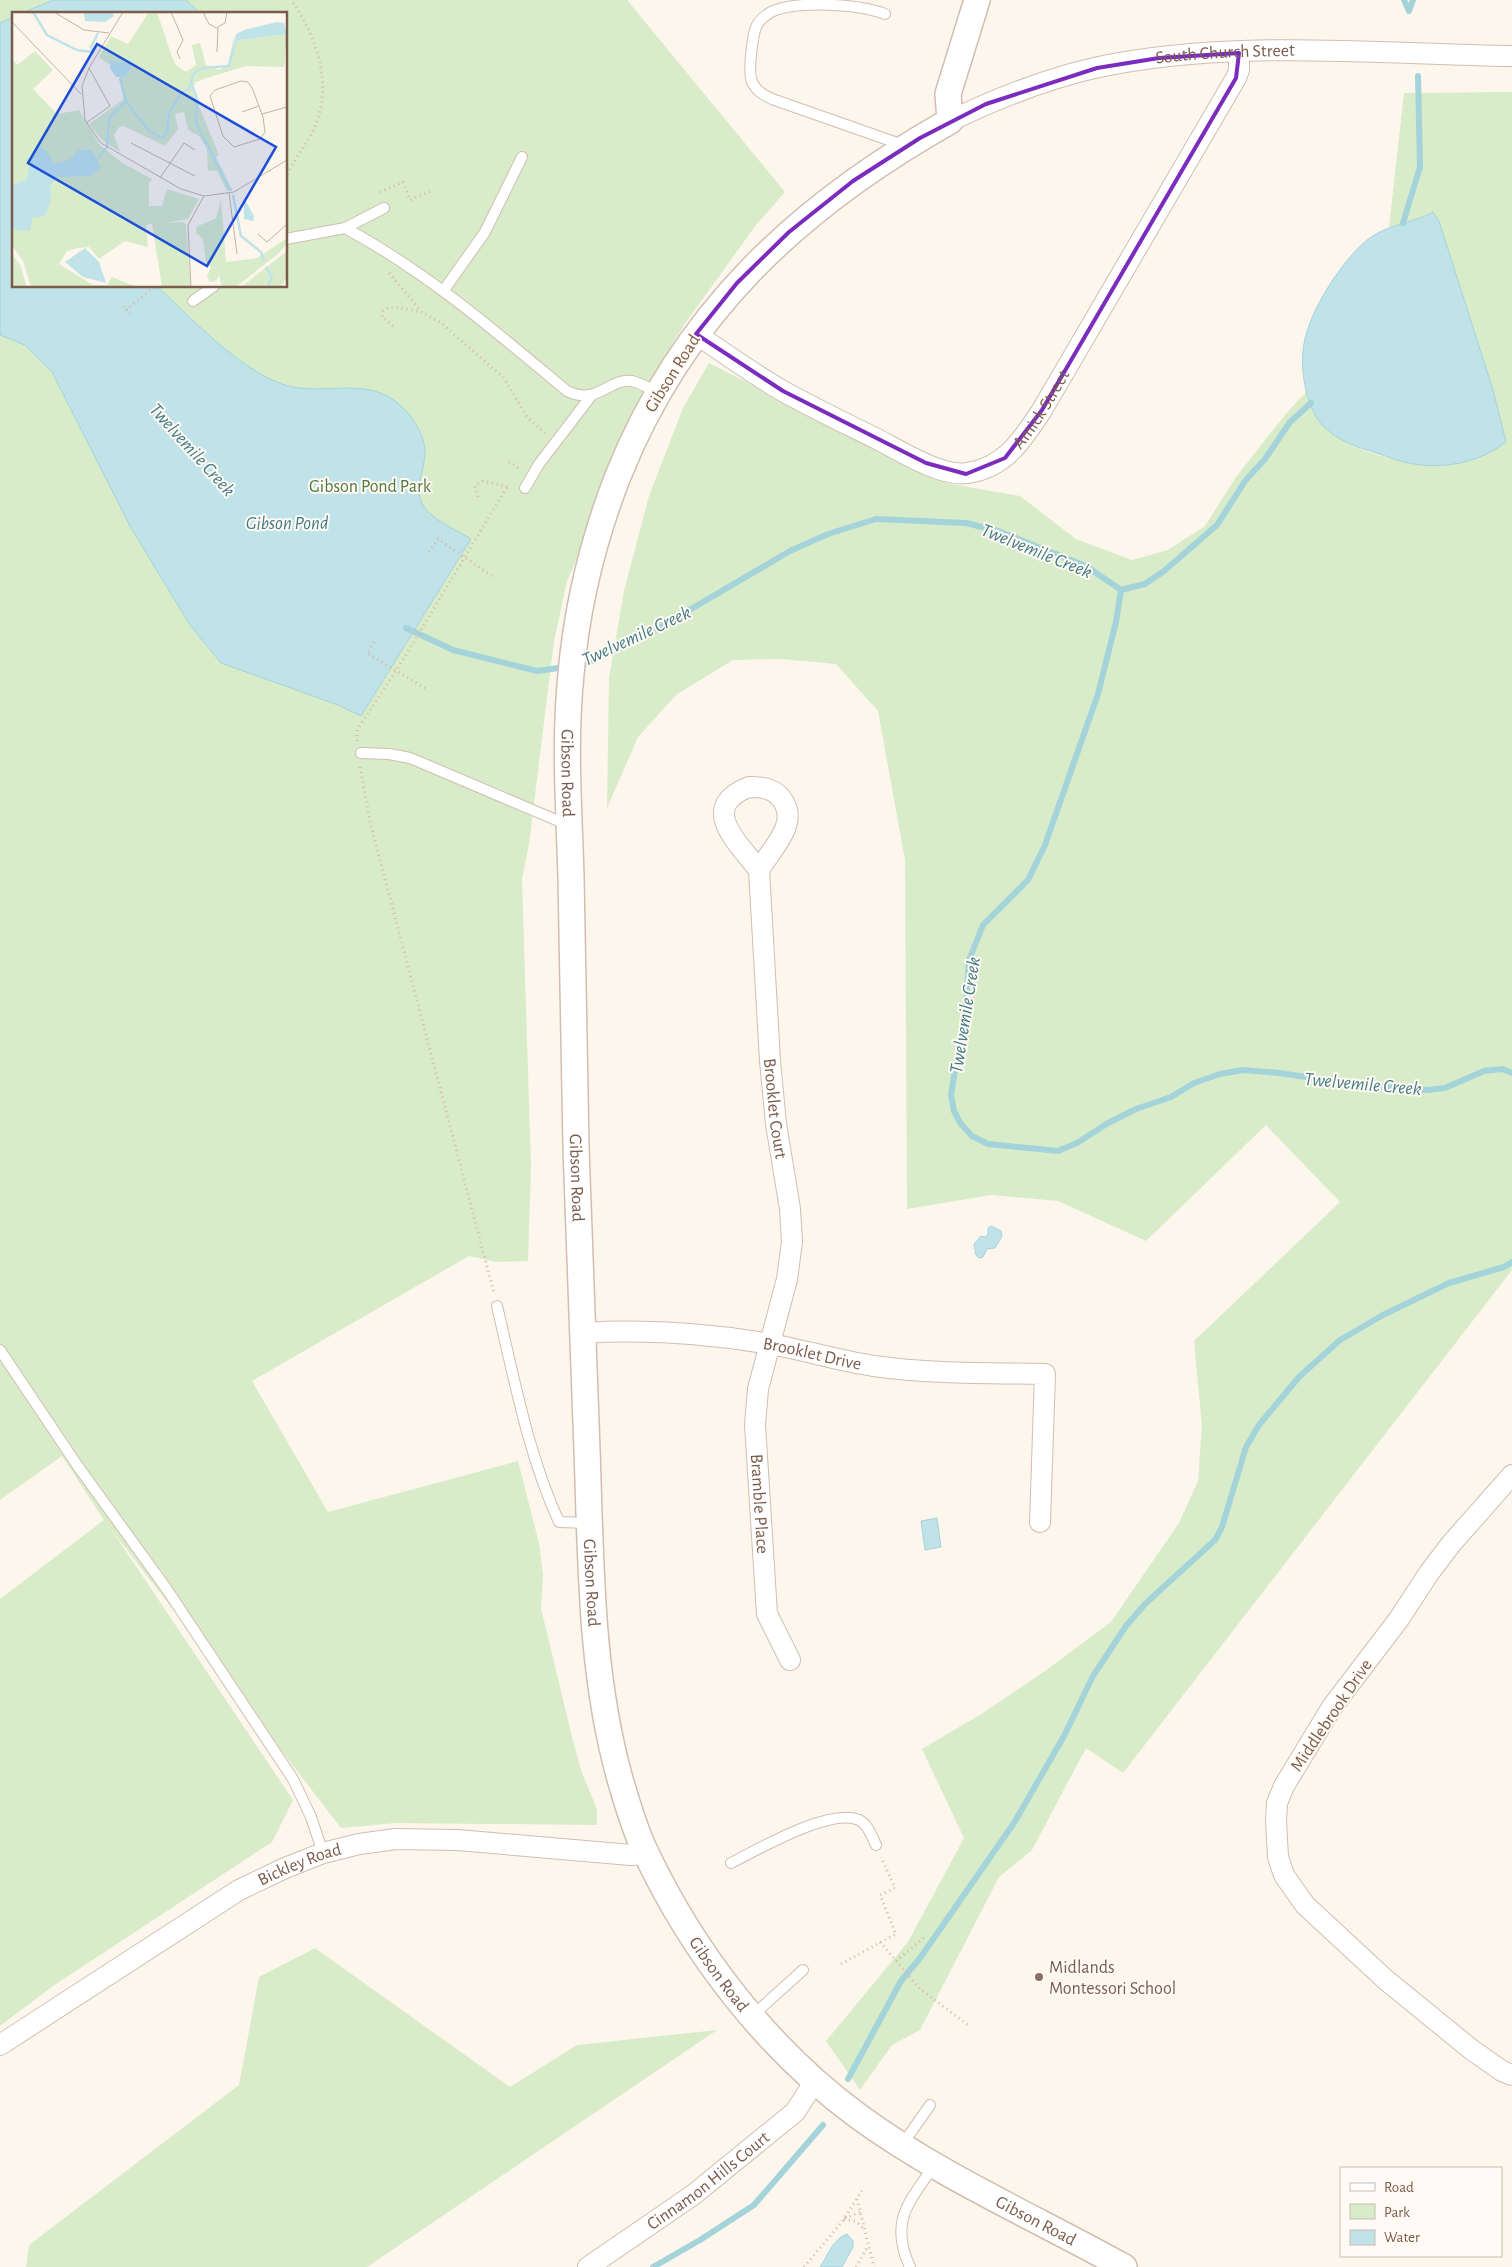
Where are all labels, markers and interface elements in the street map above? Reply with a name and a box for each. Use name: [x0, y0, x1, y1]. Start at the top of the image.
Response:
inset map: [12, 12, 288, 288]
street label: South Church Street: [1155, 42, 1295, 68]
street label: Gibson Road: [642, 332, 704, 416]
street label: Amick Street: [1010, 367, 1074, 452]
water label: Twelvemile Creek: [145, 400, 238, 500]
park label: Gibson Pond Park: [309, 478, 432, 496]
water label: Gibson Pond: [246, 514, 329, 533]
water label: Twelvemile Creek: [978, 521, 1095, 582]
water label: Twelvemile Creek: [579, 603, 694, 670]
street label: Gibson Road: [557, 729, 577, 817]
water label: Twelvemile Creek: [947, 955, 984, 1075]
street label: Brooklet Court: [760, 1057, 790, 1160]
water label: Twelvemile Creek: [1303, 1070, 1423, 1099]
street label: Gibson Road: [566, 1134, 587, 1222]
street label: Brooklet Drive: [762, 1335, 863, 1374]
street label: Bramble Place: [747, 1453, 771, 1554]
street label: Gibson Road: [580, 1538, 603, 1627]
street label: Middlebrook Drive: [1288, 1656, 1376, 1775]
street label: Bickley Road: [255, 1841, 343, 1890]
street label: Gibson Road: [685, 1934, 752, 2015]
place label: Midlands Montessori School: [1049, 1959, 1176, 1998]
marker: Midlands Montessori School: [1033, 1971, 1045, 1983]
street label: Cinnamon Hills Court: [644, 2128, 773, 2234]
legend: [1340, 2167, 1502, 2257]
text: Road: [1384, 2180, 1414, 2195]
street label: Gibson Road: [992, 2193, 1079, 2250]
text: Park: [1384, 2205, 1410, 2220]
text: Water: [1384, 2230, 1420, 2245]

